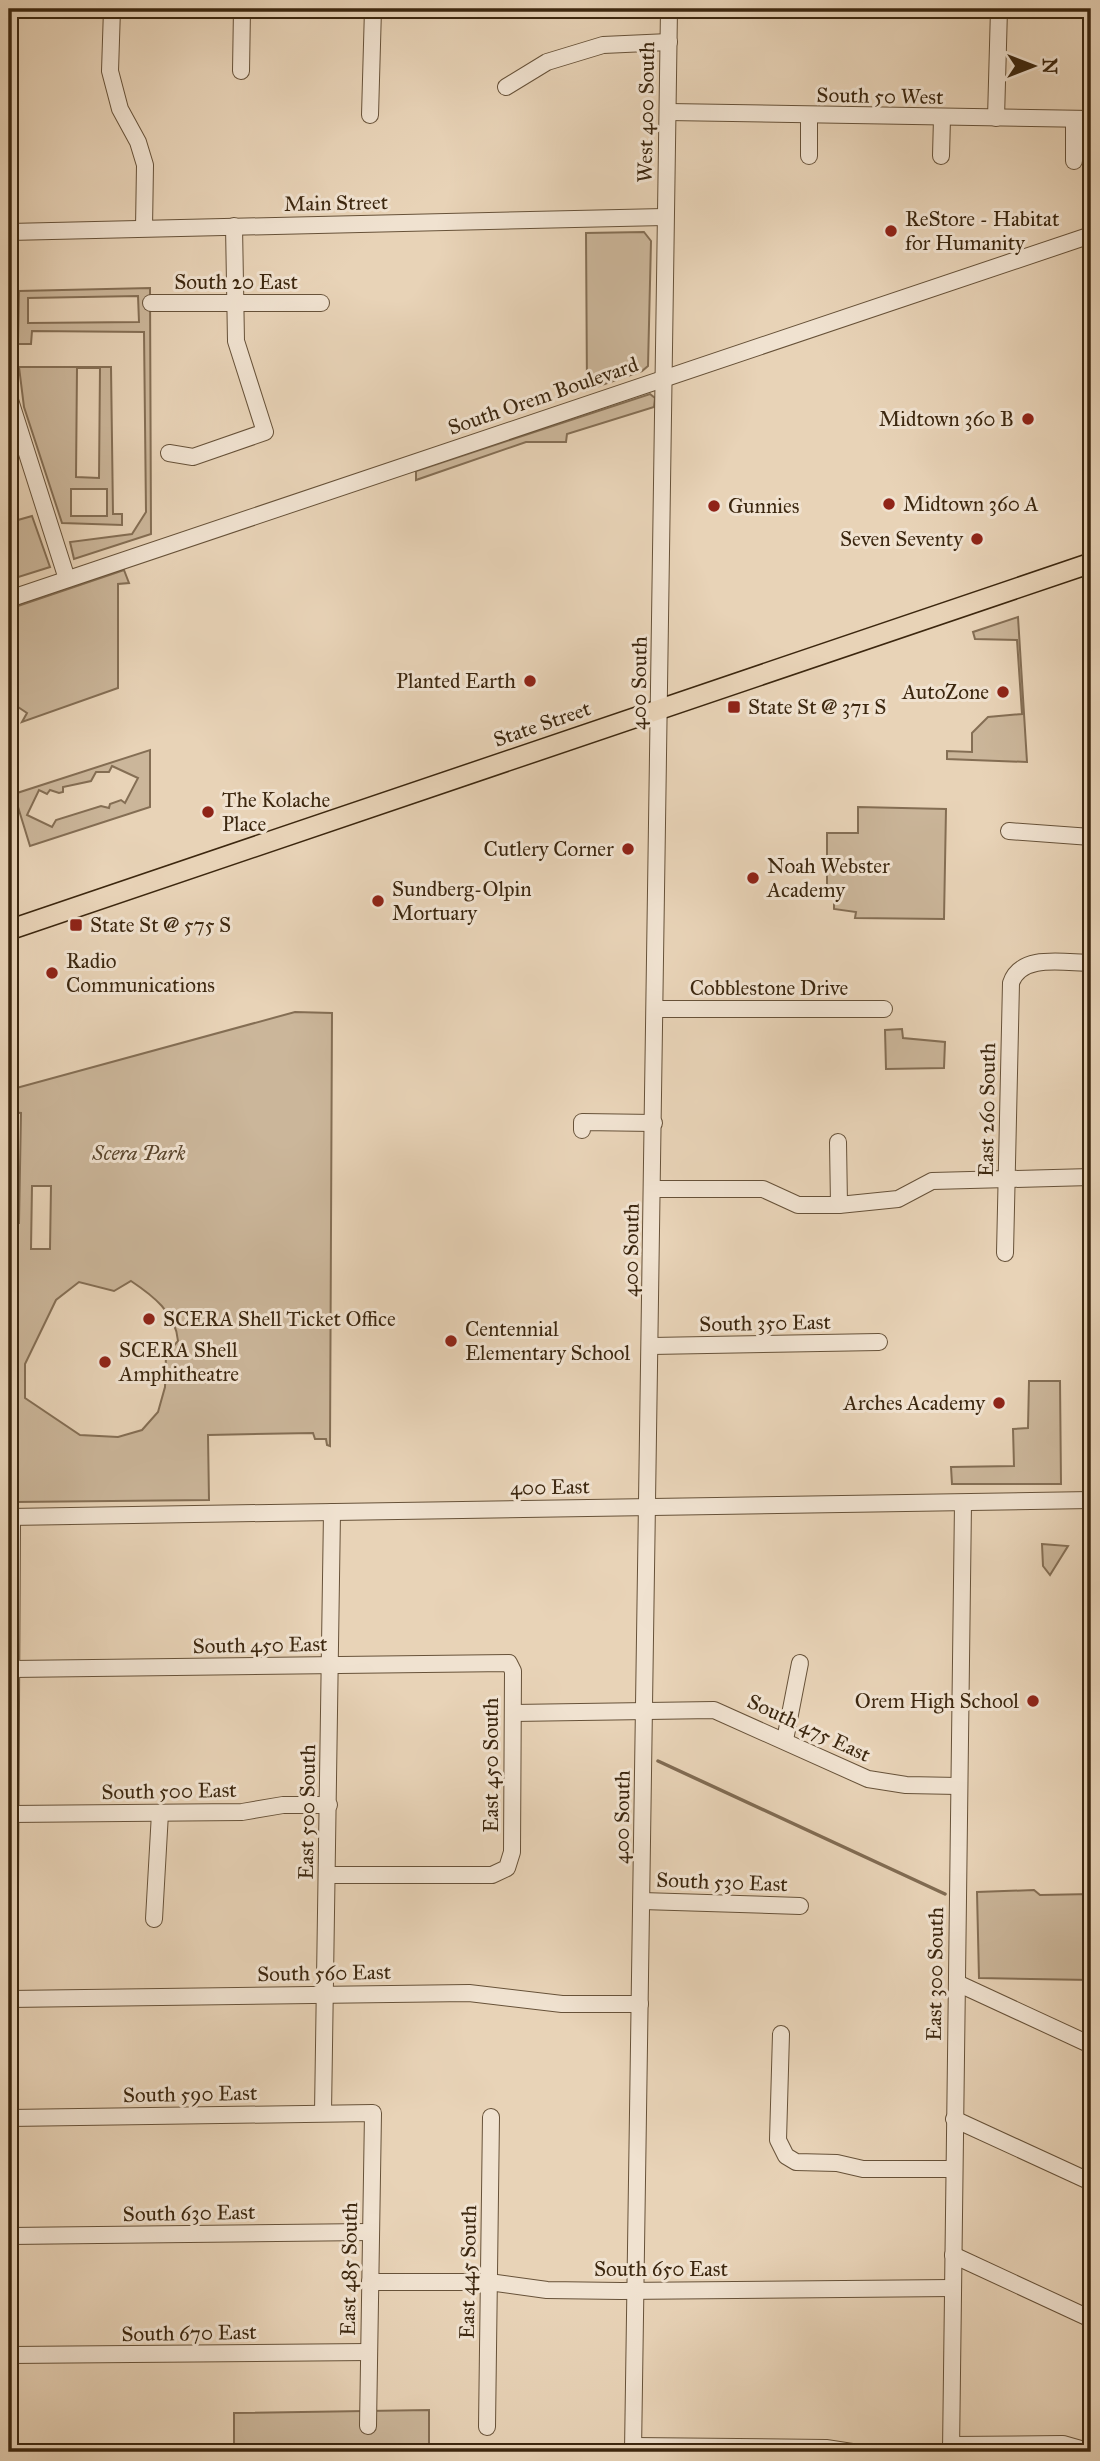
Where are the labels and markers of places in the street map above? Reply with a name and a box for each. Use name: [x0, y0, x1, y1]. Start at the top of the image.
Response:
place label: ReStore - Habitat for Humanity: [905, 206, 1060, 256]
marker: ReStore - Habitat for Humanity: [883, 223, 899, 239]
place label: Midtown 360 B: [879, 406, 1014, 432]
marker: Midtown 360 B: [1020, 411, 1036, 427]
place label: Midtown 360 A: [903, 491, 1039, 517]
place label: Gunnies: [728, 493, 799, 519]
marker: Midtown 360 A: [881, 496, 897, 512]
marker: Gunnies: [706, 498, 722, 514]
place label: Seven Seventy: [840, 526, 964, 552]
marker: Seven Seventy: [969, 531, 985, 547]
place label: Planted Earth: [396, 668, 516, 694]
marker: Planted Earth: [522, 673, 538, 689]
place label: AutoZone: [901, 679, 989, 705]
marker: AutoZone: [995, 684, 1011, 700]
place label: State St @ 371 S: [748, 694, 886, 720]
marker: State St @ 371 S: [726, 699, 742, 715]
place label: The Kolache Place: [222, 787, 331, 837]
marker: The Kolache Place: [200, 804, 216, 820]
place label: Cutlery Corner: [484, 836, 614, 862]
marker: Cutlery Corner: [620, 841, 636, 857]
place label: Noah Webster Academy: [766, 853, 890, 903]
marker: Noah Webster Academy: [745, 870, 761, 886]
place label: Sundberg-Olpin Mortuary: [392, 876, 532, 926]
marker: Sundberg-Olpin Mortuary: [370, 893, 386, 909]
place label: State St @ 575 S: [90, 912, 231, 938]
marker: State St @ 575 S: [68, 917, 84, 933]
place label: Radio Communications: [66, 948, 215, 998]
marker: Radio Communications: [44, 965, 60, 981]
place label: SCERA Shell Ticket Office: [163, 1306, 396, 1332]
marker: SCERA Shell Ticket Office: [141, 1311, 157, 1327]
place label: Centennial Elementary School: [465, 1316, 630, 1366]
marker: Centennial Elementary School: [443, 1333, 459, 1349]
place label: SCERA Shell Amphitheatre: [118, 1337, 239, 1387]
marker: SCERA Shell Amphitheatre: [97, 1354, 113, 1370]
place label: Arches Academy: [843, 1390, 986, 1416]
marker: Arches Academy: [991, 1395, 1007, 1411]
place label: Orem High School: [855, 1688, 1019, 1714]
marker: Orem High School: [1025, 1693, 1041, 1709]

